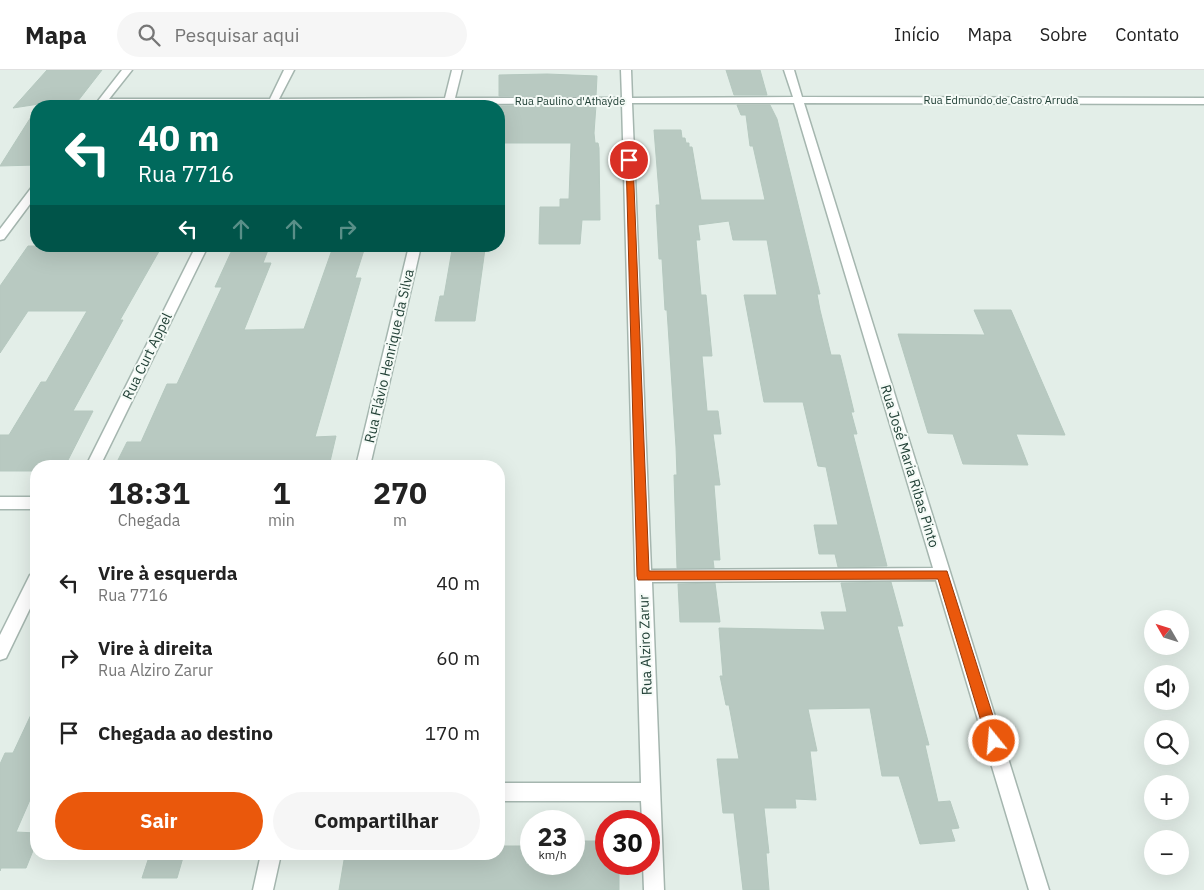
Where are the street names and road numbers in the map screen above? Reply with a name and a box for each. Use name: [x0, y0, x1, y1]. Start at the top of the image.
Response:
street label: Rua Edmundo de Castro Arruda: [924, 93, 1079, 107]
street label: Rua Paulino d'Athaýde: [515, 94, 625, 108]
street label: Rua Flávio Henrique da Silva: [360, 267, 418, 445]
street label: Rua Curt Appel: [118, 309, 176, 402]
street label: Rua José Maria Ribas Pinto: [877, 382, 943, 550]
street label: Rua Alziro Zarur: [634, 594, 656, 696]

